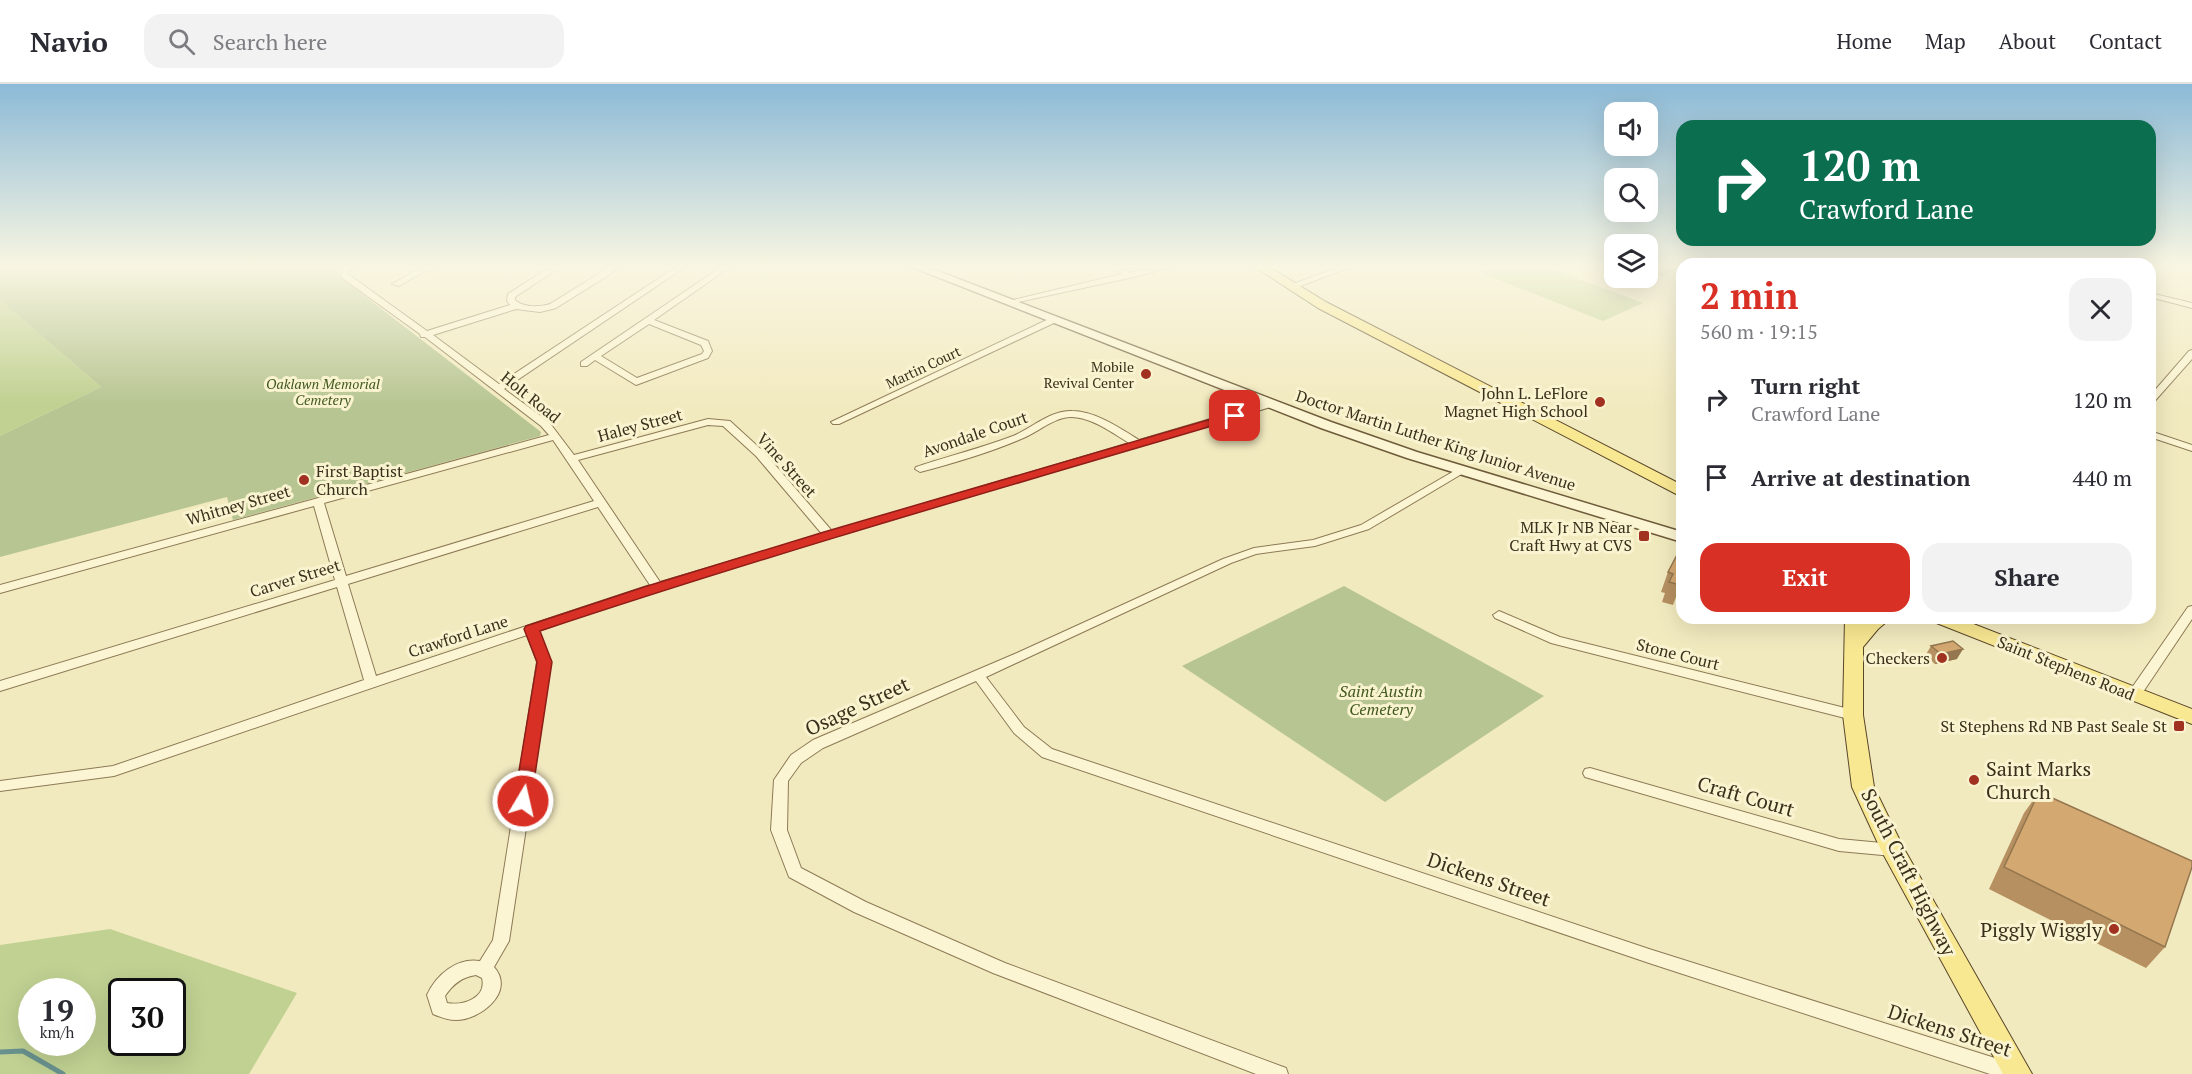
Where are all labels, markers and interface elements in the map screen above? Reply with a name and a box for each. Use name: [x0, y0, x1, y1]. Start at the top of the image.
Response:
search box: [144, 14, 564, 68]
text: Navio: [30, 23, 108, 60]
icon: search: [165, 25, 198, 58]
text: Search here: [213, 27, 327, 56]
text: Home: [1836, 27, 1892, 55]
text: Map: [1925, 27, 1966, 55]
text: About: [1999, 27, 2056, 55]
text: Contact: [2089, 27, 2162, 55]
map controls: [1604, 102, 1658, 288]
button: sound: [1604, 102, 1658, 156]
text: 120 m: [1799, 137, 1920, 193]
icon: right: [1700, 144, 1778, 222]
button: search: [1604, 168, 1658, 222]
text: Crawford Lane: [1799, 191, 1974, 227]
button: layers: [1604, 234, 1658, 288]
text: 2 min: [1700, 272, 1798, 319]
button: close: [2069, 278, 2132, 341]
text: 560 m · 19:15: [1700, 318, 1818, 345]
street label: Martin Court: [882, 341, 964, 393]
place label: Mobile Revival Center: [1044, 357, 1135, 392]
street label: Holt Road: [497, 366, 566, 428]
marker: Mobile Revival Center: [1139, 367, 1153, 381]
text: Turn right: [1751, 371, 1860, 400]
park label: Oaklawn Memorial Cemetery: [266, 374, 380, 409]
place label: John L. LeFlore Magnet High School: [1444, 382, 1588, 422]
icon: right: [1700, 383, 1733, 416]
street label: Doctor Martin Luther King Junior Avenue: [1293, 384, 1579, 496]
text: 120 m: [2072, 385, 2132, 414]
pin: [1209, 390, 1260, 441]
marker: John L. LeFlore Magnet High School: [1593, 395, 1607, 409]
icon: arrive: [1218, 399, 1251, 432]
text: Crawford Lane: [1751, 400, 1880, 427]
street label: Haley Street: [595, 403, 685, 447]
street label: Avondale Court: [920, 406, 1030, 462]
street label: Vine Street: [752, 428, 822, 502]
place label: First Baptist Church: [316, 460, 403, 500]
icon: arrive: [1700, 461, 1733, 494]
text: Arrive at destination: [1751, 463, 1970, 492]
text: 440 m: [2072, 463, 2132, 492]
marker: First Baptist Church: [297, 473, 311, 487]
street label: Whitney Street: [184, 480, 293, 530]
place label: MLK Jr NB Near Craft Hwy at CVS: [1509, 516, 1633, 556]
marker: MLK Jr NB Near Craft Hwy at CVS: [1637, 529, 1651, 543]
button: Exit: [1700, 543, 1910, 612]
button: Share: [1922, 543, 2132, 612]
street label: Carver Street: [247, 554, 343, 602]
street label: Crawford Lane: [405, 610, 511, 662]
street label: Saint Stephens Road: [1994, 630, 2138, 706]
street label: Stone Court: [1634, 633, 1722, 675]
place label: Checkers: [1866, 647, 1930, 669]
marker: Checkers: [1935, 651, 1949, 665]
street label: Osage Street: [800, 670, 914, 742]
park label: Saint Austin Cemetery: [1339, 680, 1423, 720]
place label: St Stephens Rd NB Past Seale St: [1941, 715, 2167, 737]
marker: St Stephens Rd NB Past Seale St: [2172, 719, 2186, 733]
place label: Saint Marks Church: [1986, 755, 2091, 805]
position arrow: [491, 769, 555, 833]
street label: Craft Court: [1694, 769, 1798, 823]
marker: Saint Marks Church: [1967, 773, 1981, 787]
street label: South Craft Highway: [1855, 784, 1963, 961]
street label: Dickens Street: [1424, 845, 1555, 913]
place label: Piggly Wiggly: [1980, 916, 2103, 943]
marker: Piggly Wiggly: [2107, 922, 2121, 936]
speed limit sign: 30: [108, 978, 186, 1056]
text: 19: [40, 990, 74, 1030]
street label: Dickens Street: [1885, 997, 2016, 1063]
text: km/h: [40, 1022, 74, 1042]

